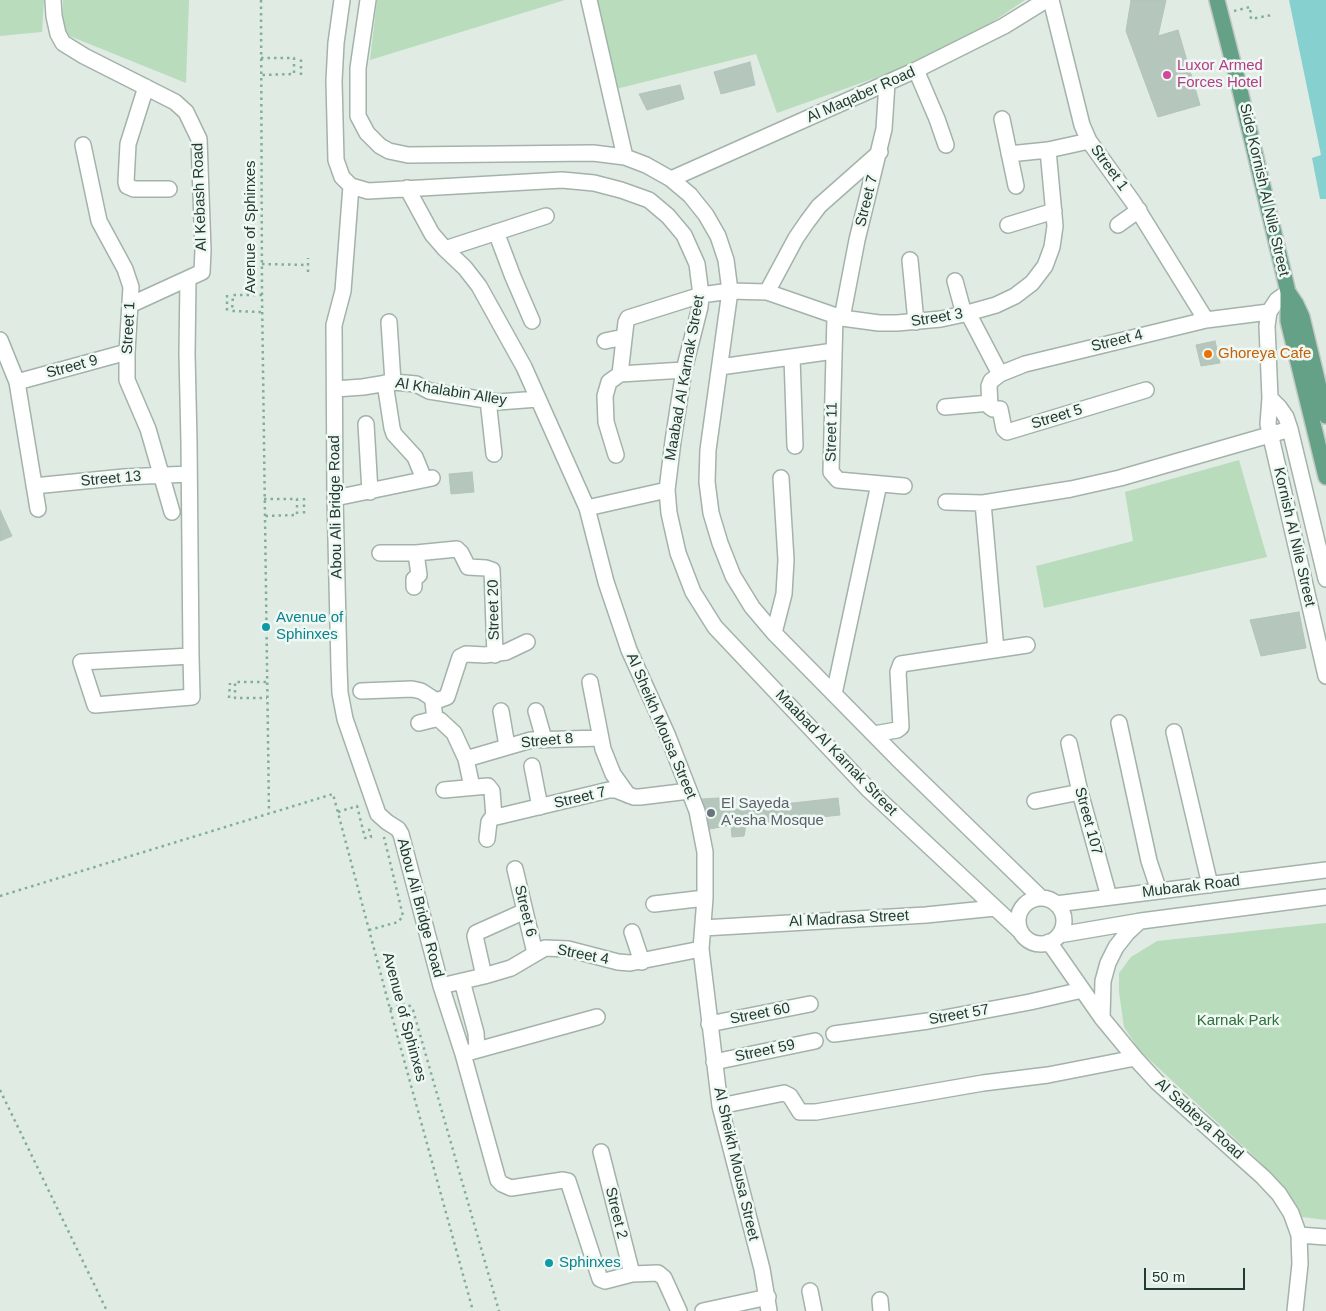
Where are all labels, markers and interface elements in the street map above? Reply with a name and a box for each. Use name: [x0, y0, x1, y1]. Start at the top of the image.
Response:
place label: Luxor Armed Forces Hotel: [1177, 57, 1263, 92]
street label: Al Maqaber Road: [804, 63, 918, 127]
marker: Luxor Armed Forces Hotel: [1161, 69, 1173, 81]
street label: Side Kornish Al Nile Street: [1235, 102, 1293, 278]
street label: Street 1: [1086, 141, 1132, 195]
street label: Al Kebash Road: [189, 143, 211, 251]
street label: Avenue of Sphinxes: [242, 160, 260, 294]
street label: Street 7: [852, 173, 882, 229]
street label: Maabad Al Karnak Street: [662, 294, 708, 462]
street label: Street 1: [119, 301, 139, 355]
street label: Street 3: [910, 305, 964, 331]
street label: Street 4: [1089, 326, 1145, 356]
place label: Ghoreya Cafe: [1218, 345, 1311, 363]
marker: Ghoreya Cafe: [1202, 348, 1214, 360]
street label: Street 9: [44, 352, 100, 382]
street label: Al Khalabin Alley: [394, 374, 508, 410]
street label: Street 5: [1029, 401, 1085, 433]
street label: Street 11: [822, 402, 842, 462]
street label: Abou Ali Bridge Road: [326, 435, 346, 579]
street label: Kornish Al Nile Street: [1269, 466, 1319, 608]
street label: Street 13: [80, 467, 142, 491]
street label: Street 20: [484, 579, 504, 641]
place label: Avenue of Sphinxes: [276, 609, 343, 644]
marker: Avenue of Sphinxes: [260, 621, 272, 633]
street label: Al Sheikh Mousa Street: [622, 650, 700, 802]
street label: Maabad Al Karnak Street: [771, 686, 901, 820]
street label: Street 8: [520, 730, 574, 752]
street label: Street 7: [552, 783, 608, 813]
street label: Street 107: [1070, 785, 1106, 857]
place label: El Sayeda A'esha Mosque: [721, 795, 824, 830]
marker: El Sayeda A'esha Mosque: [705, 807, 717, 819]
street label: Abou Ali Bridge Road: [393, 836, 447, 980]
street label: Mubarak Road: [1141, 872, 1241, 902]
street label: Street 6: [510, 883, 540, 939]
street label: Al Madrasa Street: [789, 907, 909, 931]
street label: Street 4: [556, 941, 610, 969]
street label: Avenue of Sphinxes: [378, 950, 430, 1084]
street label: Street 60: [728, 999, 792, 1029]
street label: Street 57: [927, 1001, 991, 1029]
park label: Karnak Park: [1197, 1012, 1279, 1030]
street label: Street 59: [733, 1036, 797, 1066]
street label: Al Sabteya Road: [1151, 1075, 1247, 1163]
street label: Al Sheikh Mousa Street: [710, 1086, 762, 1242]
street label: Street 2: [601, 1185, 631, 1241]
place label: Sphinxes: [559, 1254, 621, 1272]
marker: Sphinxes: [543, 1257, 555, 1269]
scale bar: [1146, 1258, 1247, 1290]
text: 50 m: [1152, 1268, 1185, 1285]

